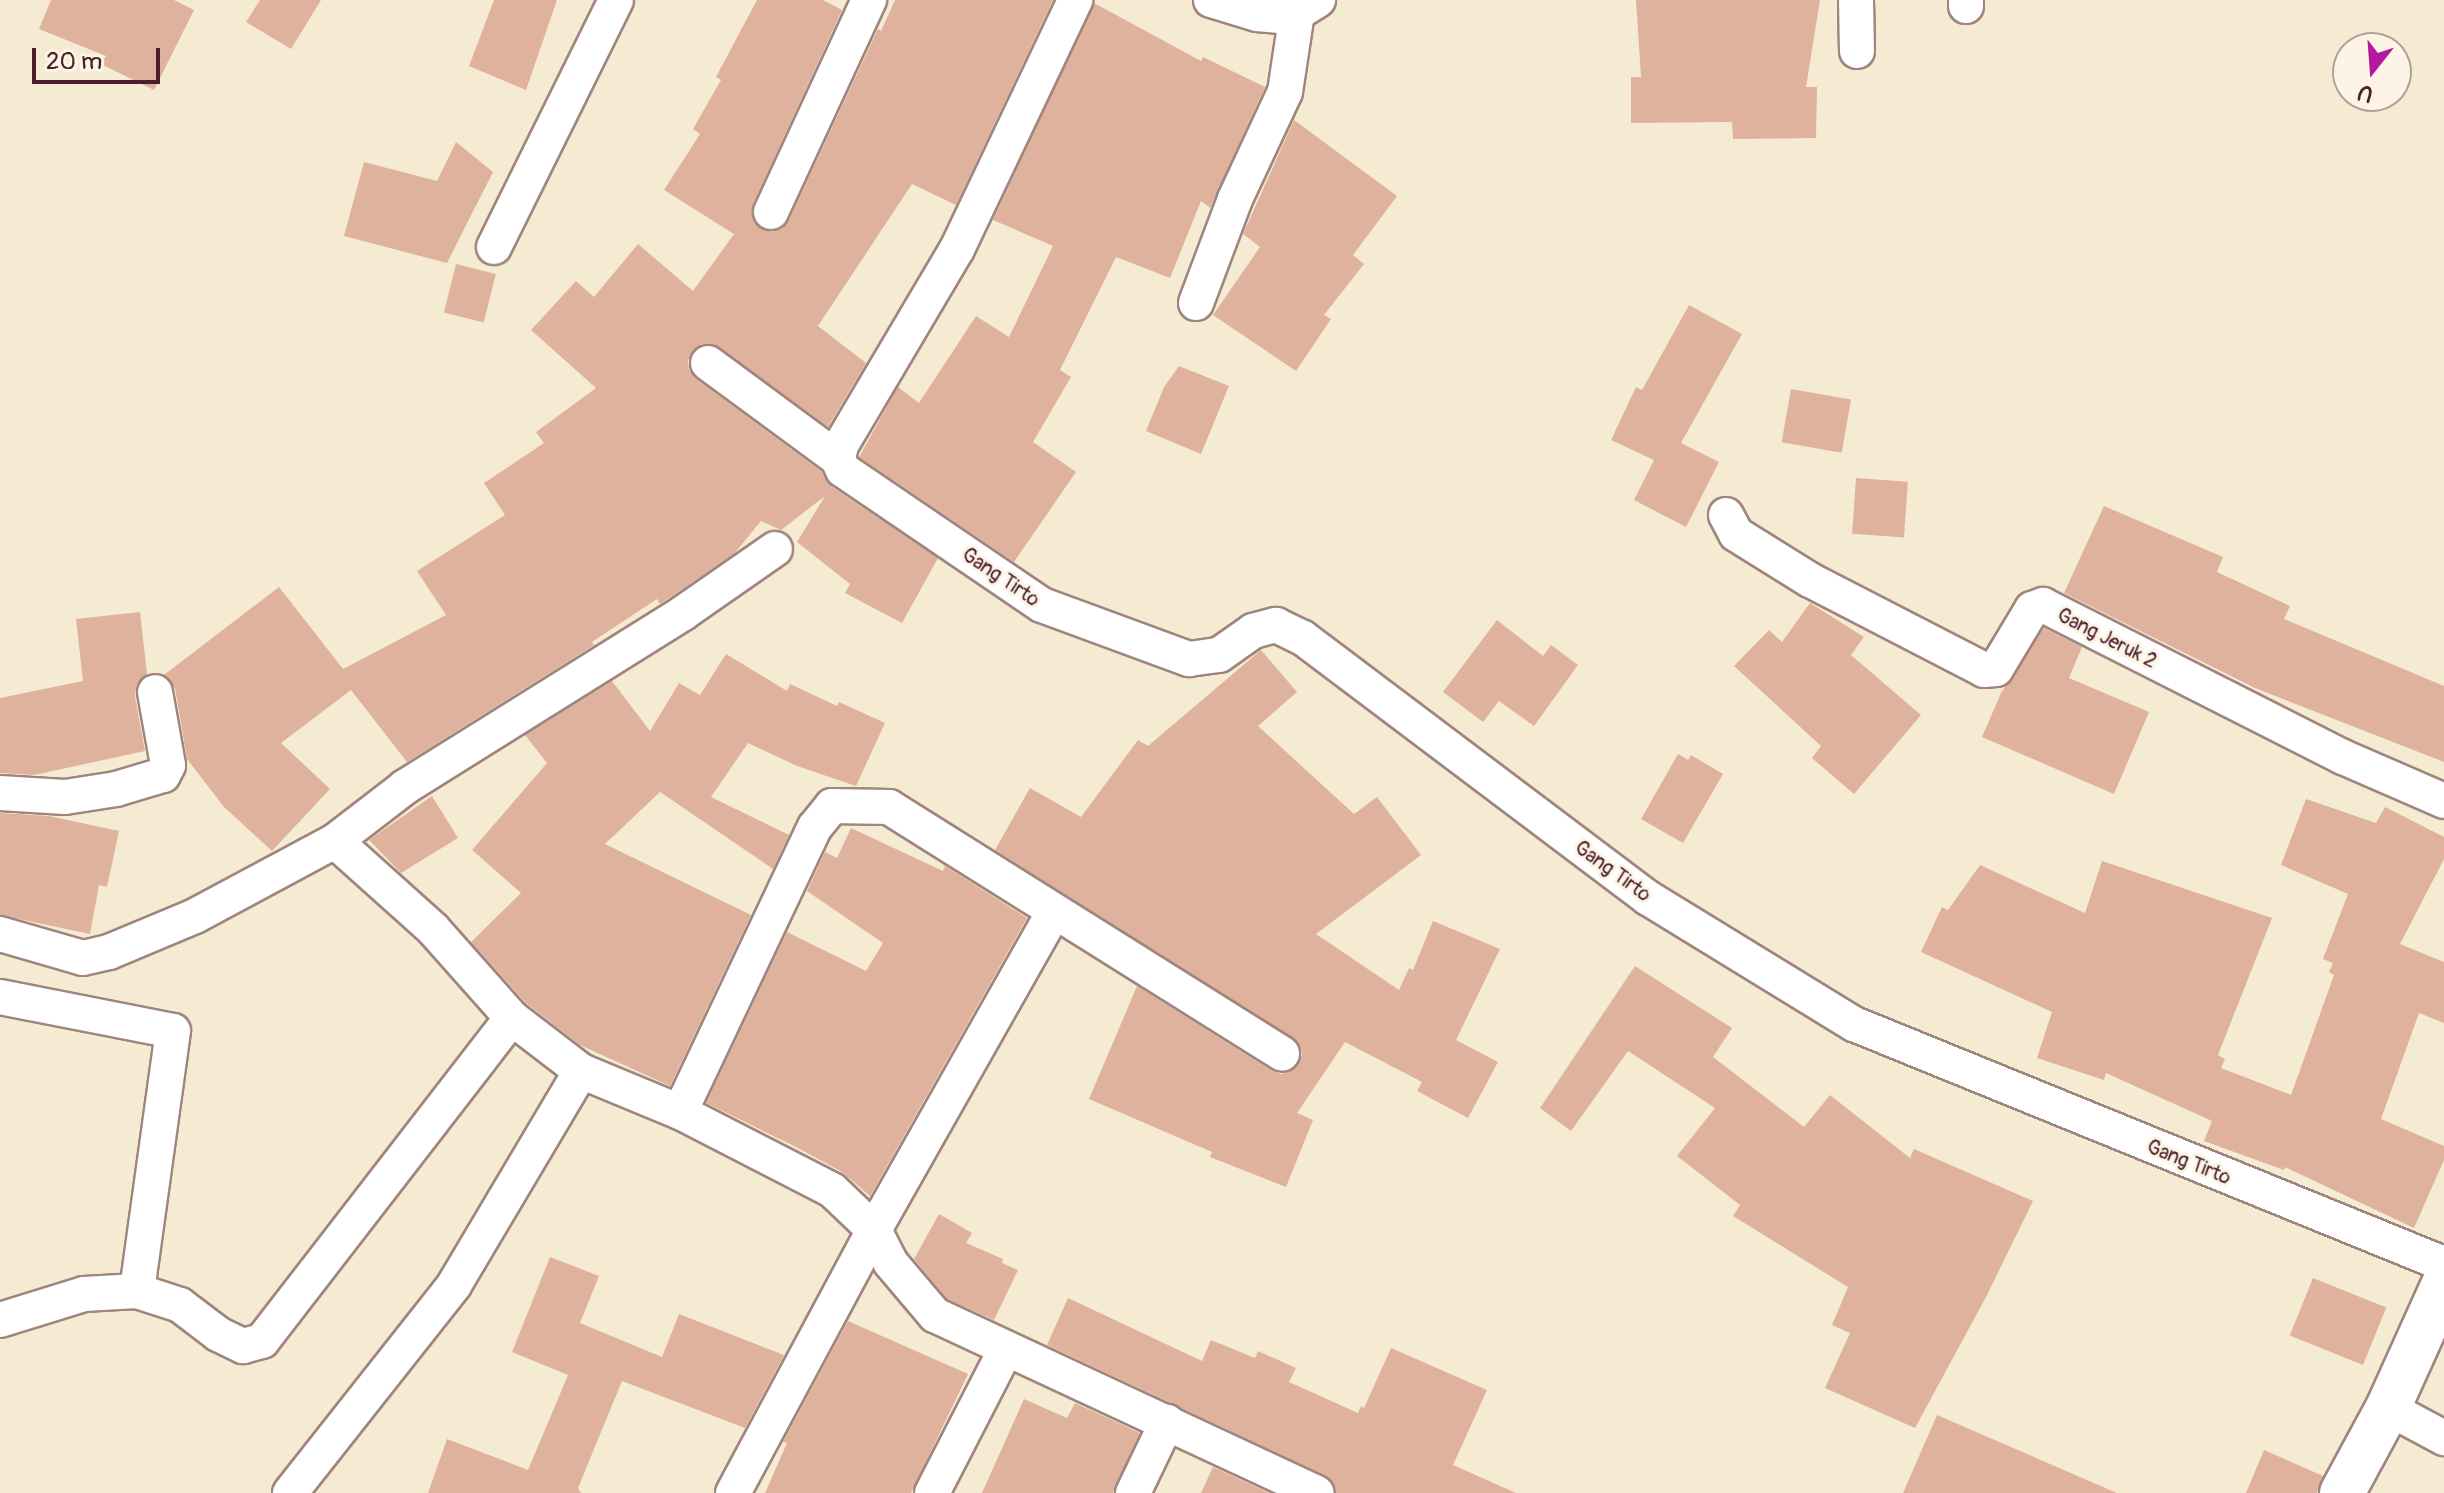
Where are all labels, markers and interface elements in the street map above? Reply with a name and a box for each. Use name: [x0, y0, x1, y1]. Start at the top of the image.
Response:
scale bar: [36, 32, 164, 82]
north arrow: [2332, 32, 2412, 112]
text: 20 m: [46, 47, 102, 76]
text: U: [2355, 78, 2377, 109]
street label: Gang Tirto: [958, 542, 1044, 612]
street label: Gang Jeruk 2: [2053, 603, 2161, 673]
street label: Gang Tirto: [1570, 835, 1656, 907]
street label: Gang Tirto: [2144, 1134, 2234, 1190]

